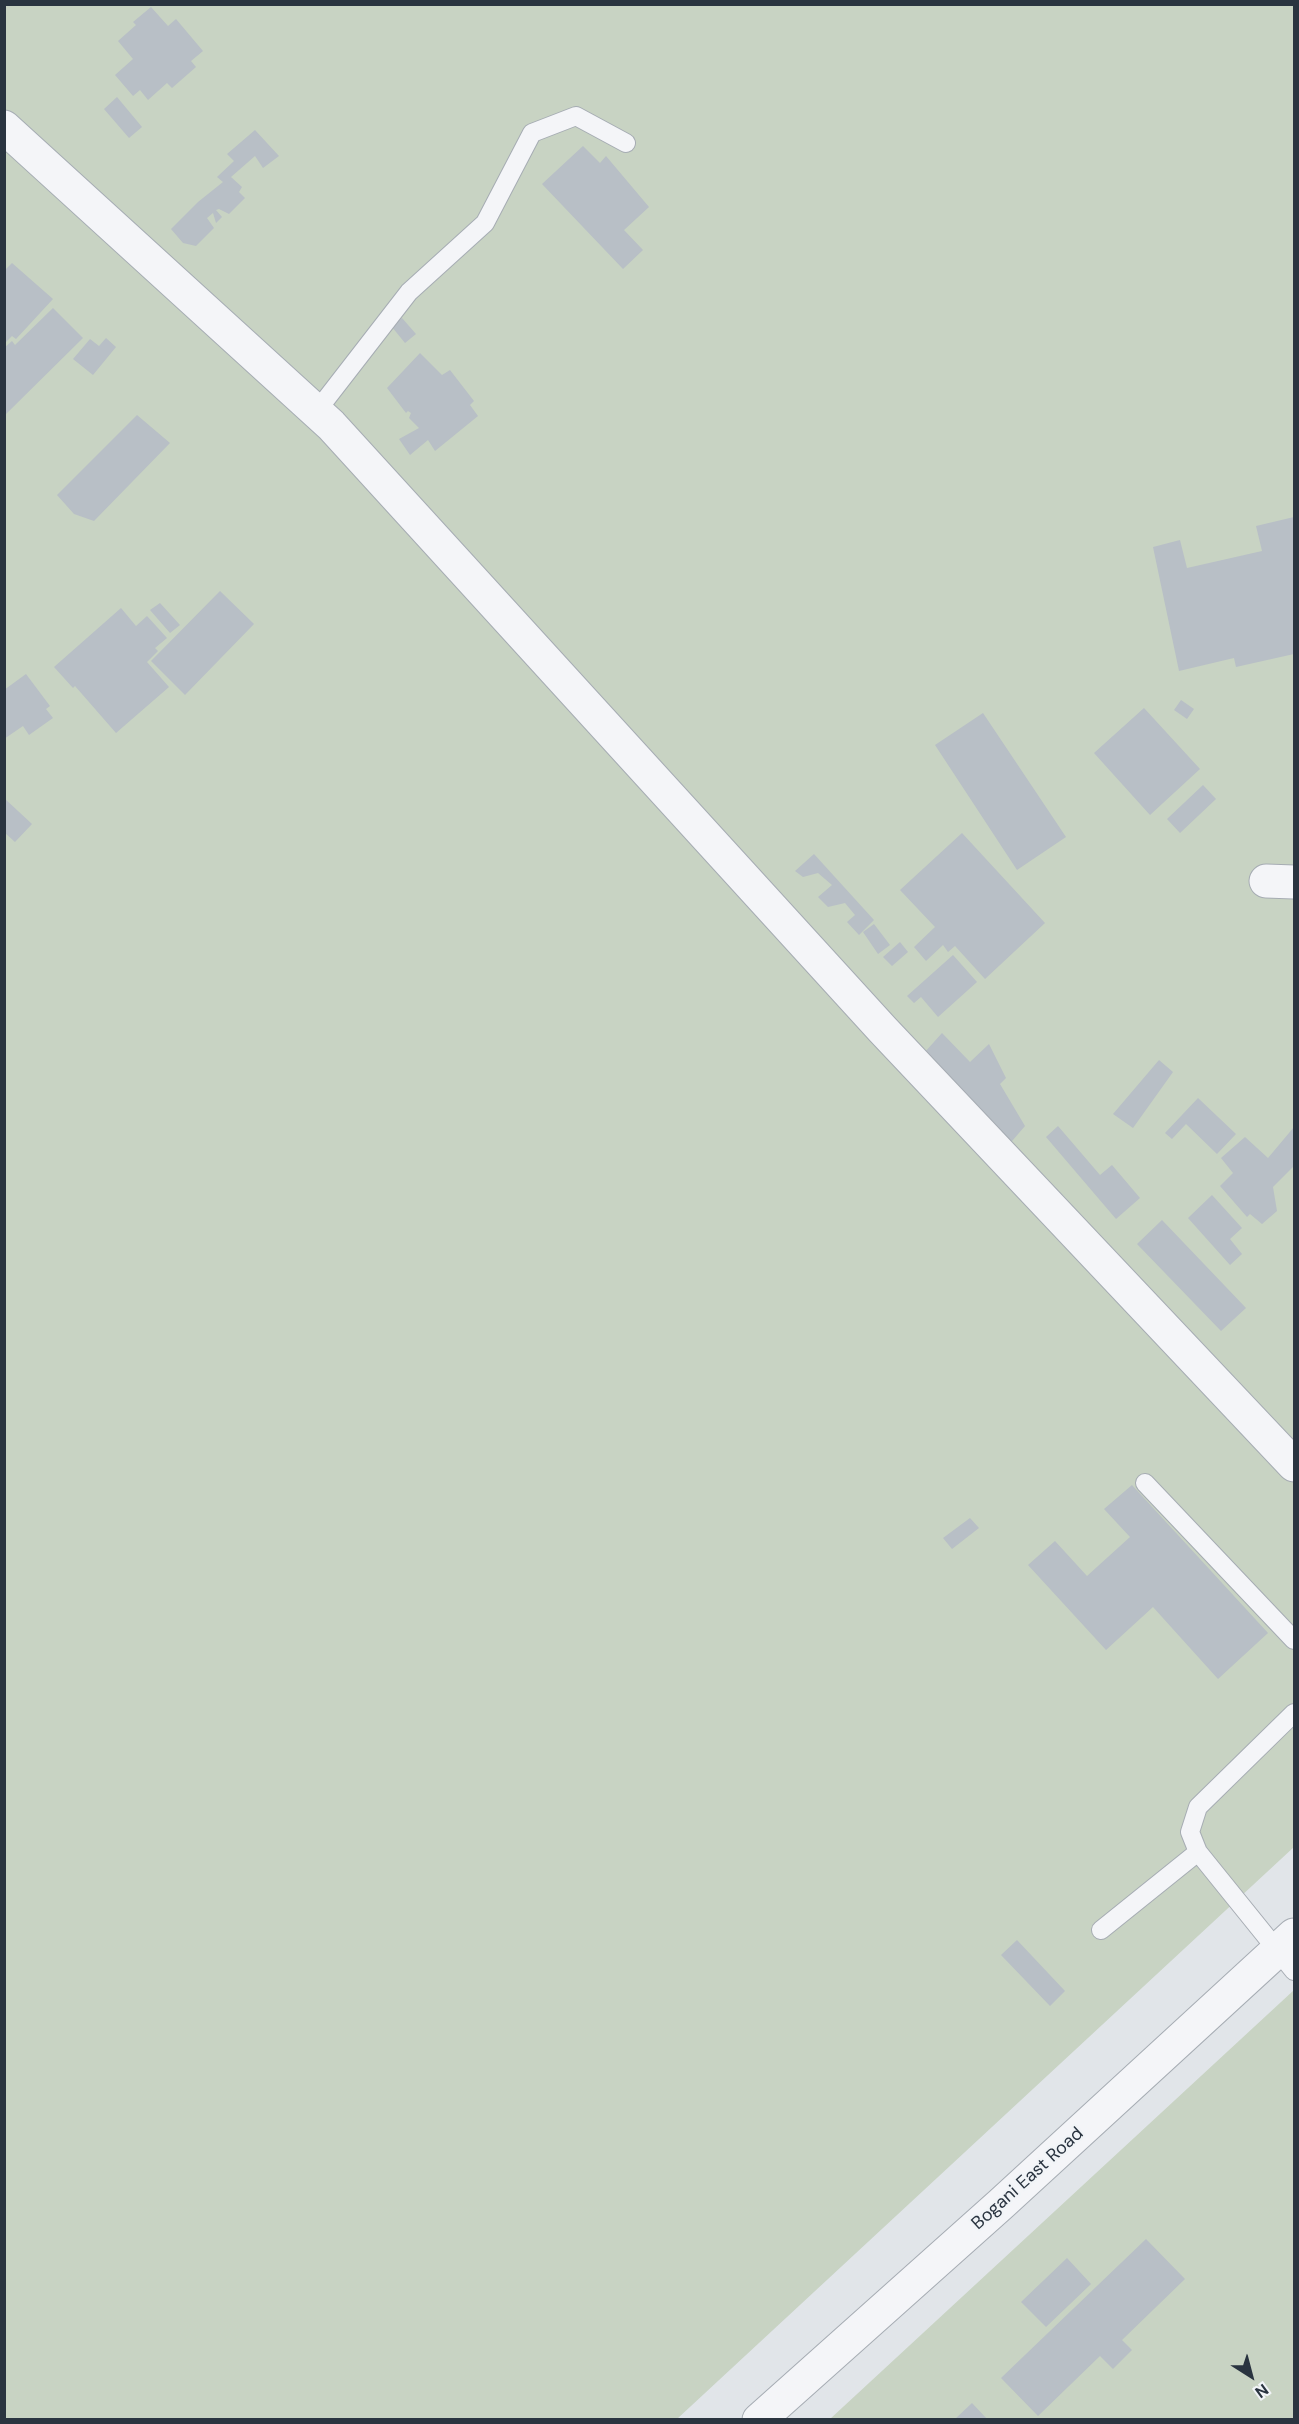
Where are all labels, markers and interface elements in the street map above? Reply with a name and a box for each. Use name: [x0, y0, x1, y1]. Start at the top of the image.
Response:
street label: Bogani East Road: [968, 2123, 1088, 2235]
north arrow: [1221, 2346, 1281, 2406]
text: N: [1251, 2379, 1273, 2403]

